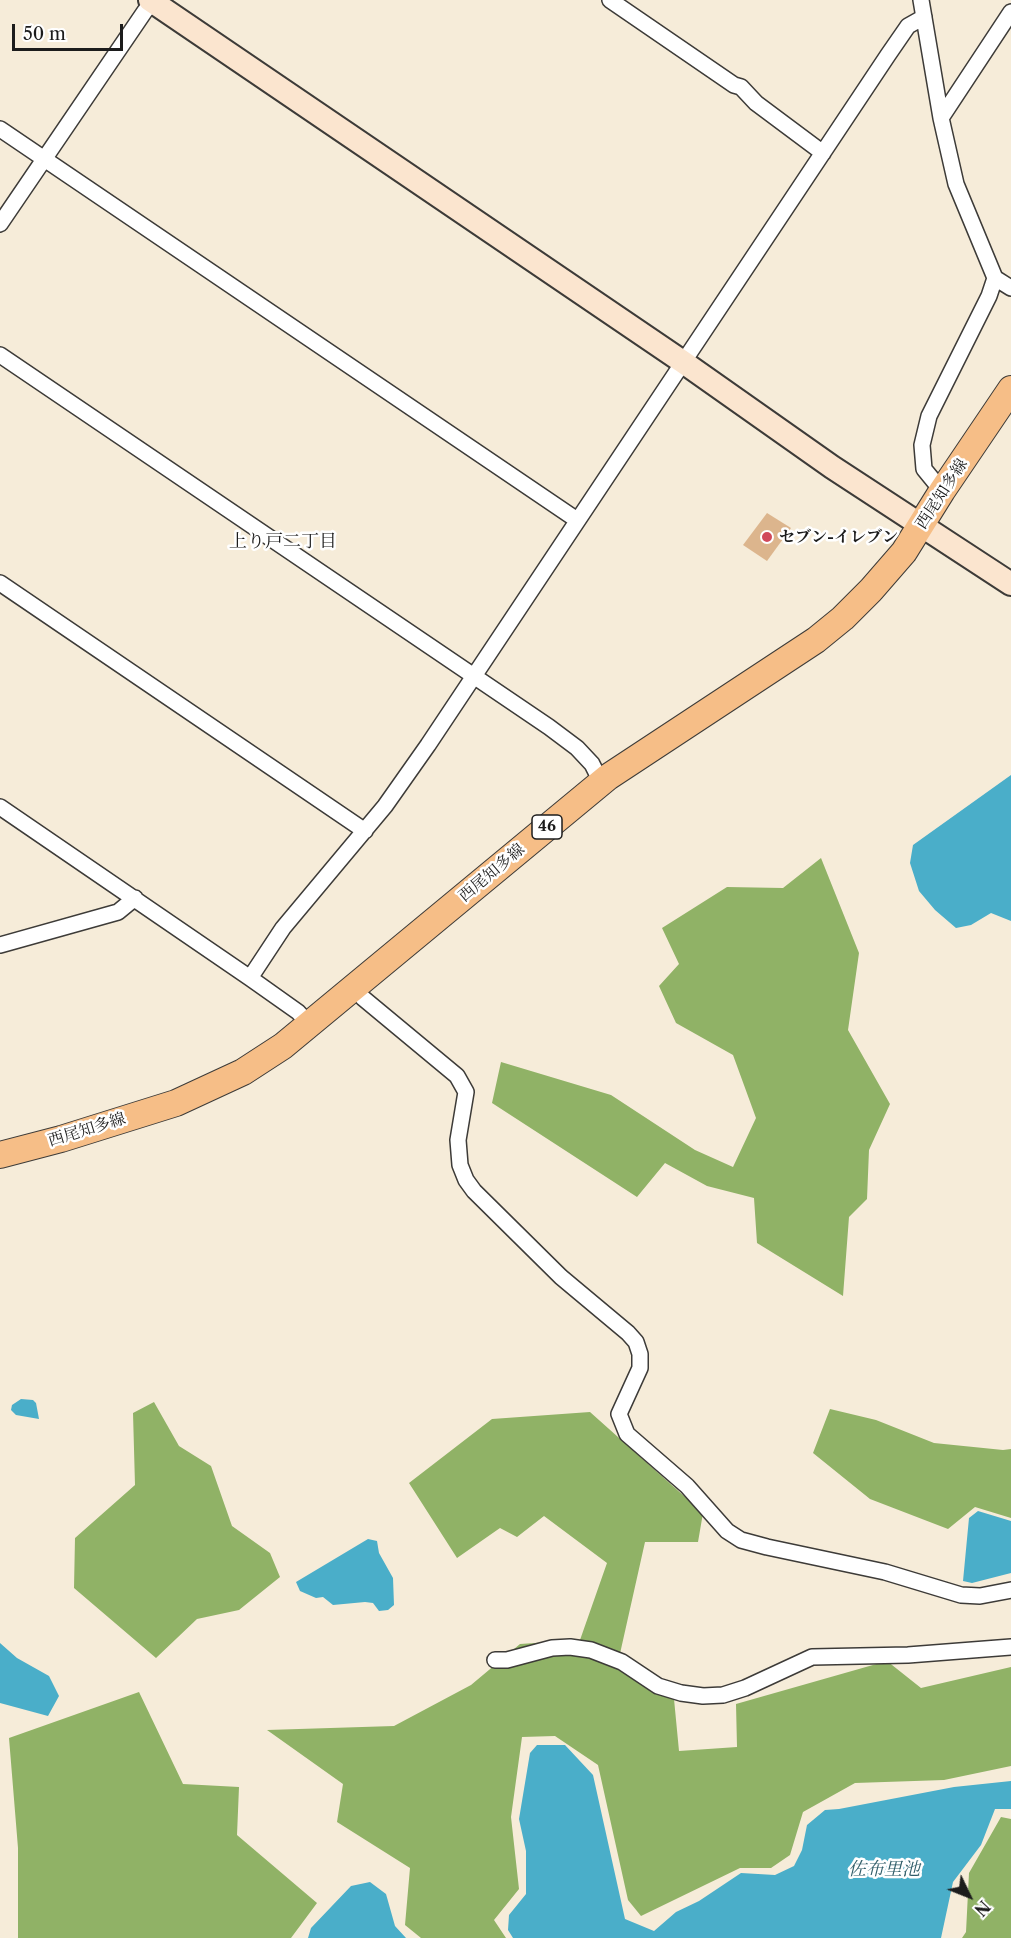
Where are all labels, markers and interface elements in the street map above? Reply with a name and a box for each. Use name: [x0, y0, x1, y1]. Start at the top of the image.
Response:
scale bar: [15, 12, 126, 50]
text: 50 m: [23, 23, 66, 45]
street label: 西尾知多線: [912, 455, 972, 533]
place label: セブン-イレブン: [779, 527, 898, 547]
marker: セブン-イレブン: [760, 530, 774, 544]
district label: 上り戸二丁目: [229, 531, 337, 553]
road number: 46: [532, 815, 562, 839]
street label: 西尾知多線: [455, 840, 529, 906]
street label: 西尾知多線: [46, 1109, 128, 1151]
water label: 佐布里池: [848, 1859, 920, 1881]
north arrow: [939, 1866, 999, 1926]
text: N: [970, 1896, 994, 1920]

